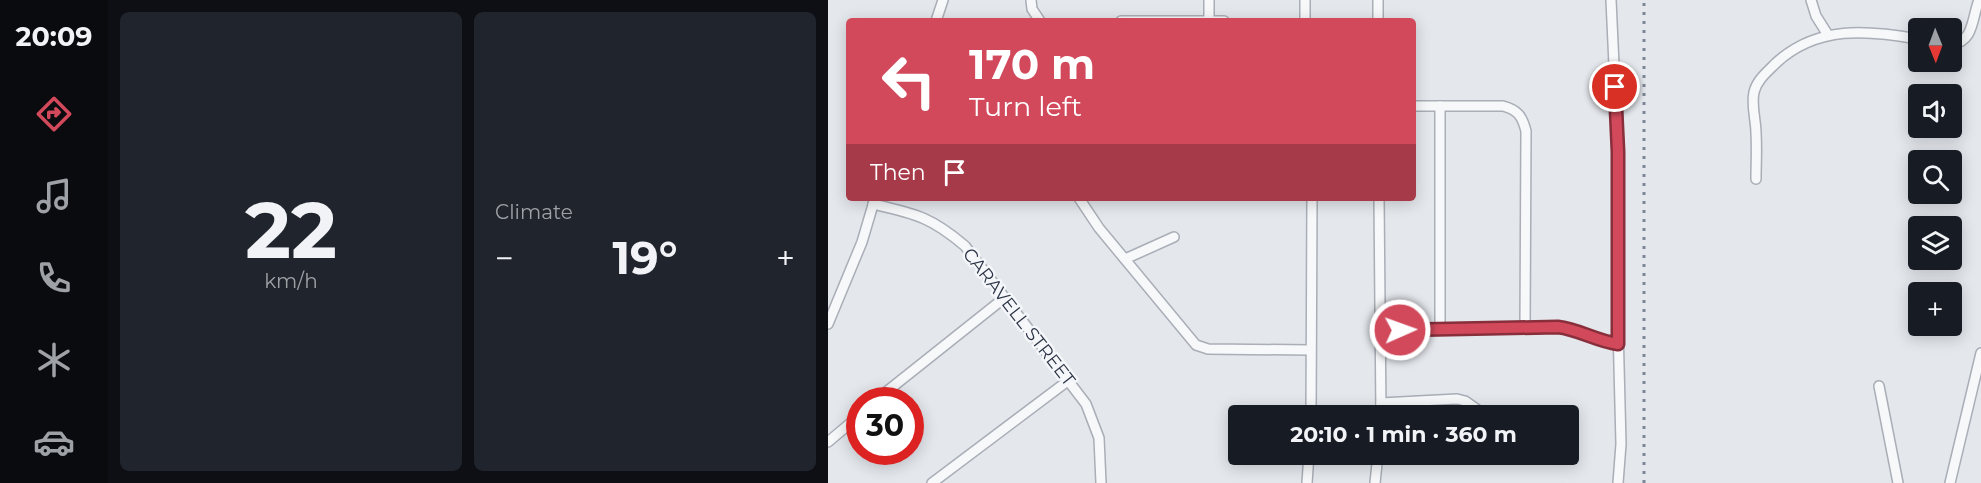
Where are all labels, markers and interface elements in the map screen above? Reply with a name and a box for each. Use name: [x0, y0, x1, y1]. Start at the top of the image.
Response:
north arrow: [1908, 18, 1962, 72]
map controls: [1908, 18, 1962, 336]
text: 20:09: [16, 20, 92, 53]
text: 170 m: [969, 38, 1095, 90]
icon: left: [870, 42, 948, 120]
pin: [1589, 61, 1640, 112]
icon: arrive: [1598, 70, 1631, 103]
button: sound: [1908, 84, 1962, 138]
text: Turn left: [969, 90, 1082, 123]
icon: directions: [33, 93, 75, 135]
button: search: [1908, 150, 1962, 204]
icon: arrive: [938, 156, 971, 189]
text: Then: [870, 159, 926, 186]
icon: music: [33, 175, 75, 217]
text: 22: [245, 182, 337, 278]
text: Climate: [495, 200, 573, 224]
button: layers: [1908, 216, 1962, 270]
text: 19°: [612, 230, 678, 285]
text: −: [495, 238, 514, 278]
text: +: [776, 238, 795, 278]
street label: CARAVELL STREET: [958, 243, 1080, 391]
icon: phone: [33, 257, 75, 299]
text: km/h: [264, 269, 318, 293]
button: +: [1908, 282, 1962, 336]
position arrow: [1368, 298, 1432, 362]
icon: climate: [33, 339, 75, 381]
speed limit sign: 30: [846, 387, 924, 465]
icon: car: [33, 421, 75, 463]
text: 20:10 · 1 min · 360 m: [1290, 421, 1517, 448]

